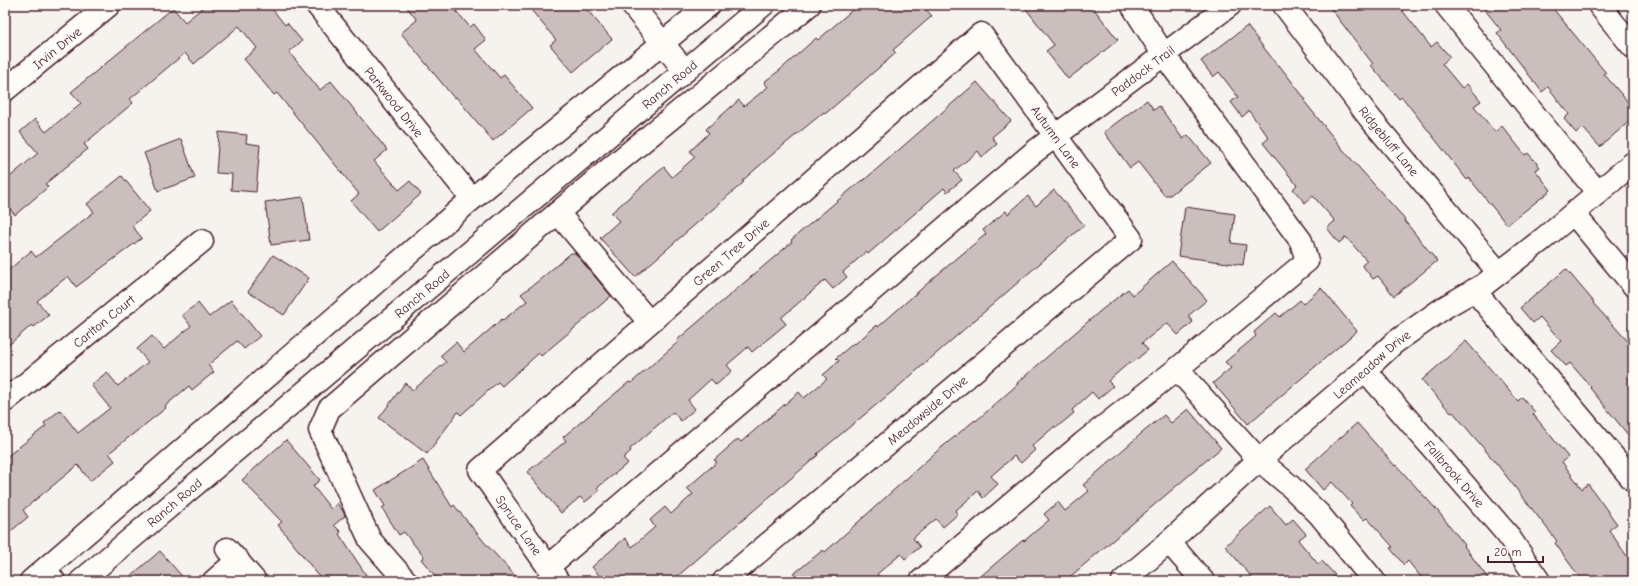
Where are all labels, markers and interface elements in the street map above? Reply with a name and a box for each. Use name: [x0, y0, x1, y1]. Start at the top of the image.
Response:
street label: Irvin Drive: [30, 23, 85, 72]
street label: Paddock Trail: [1108, 42, 1178, 99]
street label: Ranch Road: [639, 57, 700, 112]
street label: Parkwood Drive: [361, 64, 427, 141]
street label: Autumn Lane: [1028, 103, 1084, 171]
street label: Ridgebluff Lane: [1356, 104, 1422, 180]
street label: Green Tree Drive: [690, 215, 772, 289]
street label: Ranch Road: [392, 266, 453, 321]
street label: Carlton Court: [70, 291, 139, 351]
street label: Leameadow Drive: [1330, 327, 1414, 402]
street label: Meadowside Drive: [884, 372, 971, 448]
street label: Fallbrook Drive: [1421, 437, 1488, 511]
street label: Ranch Road: [144, 475, 205, 530]
street label: Spruce Lane: [492, 492, 545, 559]
scale bar: [1488, 538, 1543, 564]
text: 20 m: [1494, 545, 1522, 559]

